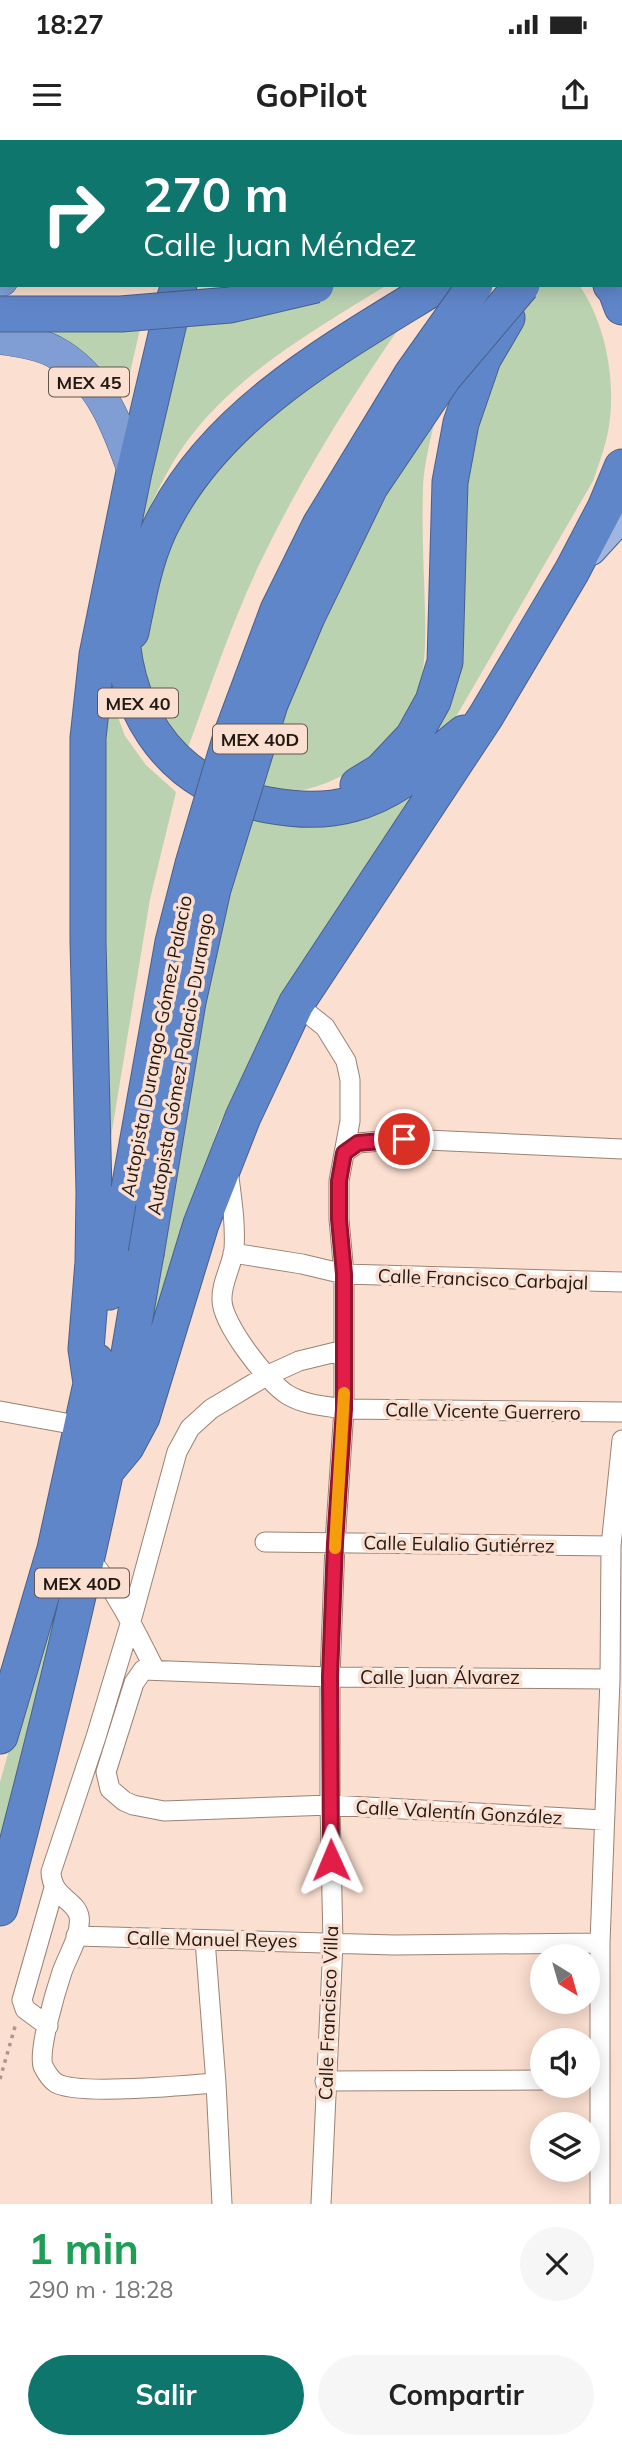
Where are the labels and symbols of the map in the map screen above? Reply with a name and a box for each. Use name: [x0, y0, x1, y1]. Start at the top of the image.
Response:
road number: MEX 45: [49, 368, 129, 396]
road number: MEX 40: [98, 688, 178, 718]
road number: MEX 40D: [213, 724, 307, 754]
street label: Autopista Durango-Gómez Palacio: [115, 893, 197, 1199]
street label: Autopista Gómez Palacio-Durango: [142, 911, 218, 1217]
pin: [374, 1109, 434, 1169]
street label: Calle Francisco Carbajal: [377, 1263, 589, 1295]
street label: Calle Vicente Guerrero: [385, 1397, 581, 1425]
street label: Calle Eulalio Gutiérrez: [363, 1530, 555, 1558]
road number: MEX 40D: [35, 1568, 129, 1598]
street label: Calle Juan Álvarez: [360, 1665, 520, 1689]
street label: Calle Valentín González: [355, 1795, 563, 1829]
position arrow: [294, 1823, 368, 1897]
street label: Calle Francisco Villa: [313, 1925, 343, 2101]
street label: Calle Manuel Reyes: [126, 1926, 298, 1952]
north arrow: [530, 1944, 600, 2014]

